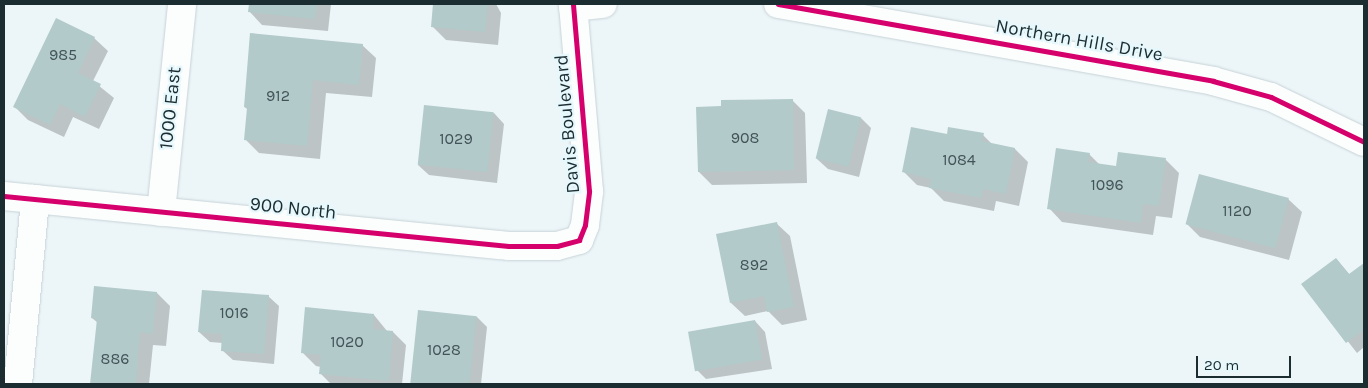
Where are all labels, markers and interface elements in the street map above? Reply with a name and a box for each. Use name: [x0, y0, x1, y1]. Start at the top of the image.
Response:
street label: Northern Hills Drive: [994, 15, 1164, 67]
house number: 985: [49, 45, 77, 65]
street label: Davis Boulevard: [551, 53, 585, 195]
street label: 1000 East: [155, 66, 187, 150]
house number: 912: [266, 86, 290, 106]
house number: 908: [731, 128, 759, 148]
house number: 1029: [439, 129, 473, 149]
house number: 1084: [942, 150, 976, 170]
house number: 1096: [1090, 175, 1124, 195]
street label: 900 North: [249, 193, 337, 225]
house number: 1120: [1222, 201, 1252, 221]
house number: 892: [740, 255, 768, 275]
house number: 1016: [219, 303, 249, 323]
house number: 1020: [330, 332, 364, 352]
house number: 1028: [427, 340, 461, 360]
scale bar: [1198, 346, 1293, 378]
house number: 886: [101, 349, 129, 369]
text: 20 m: [1204, 356, 1239, 374]

